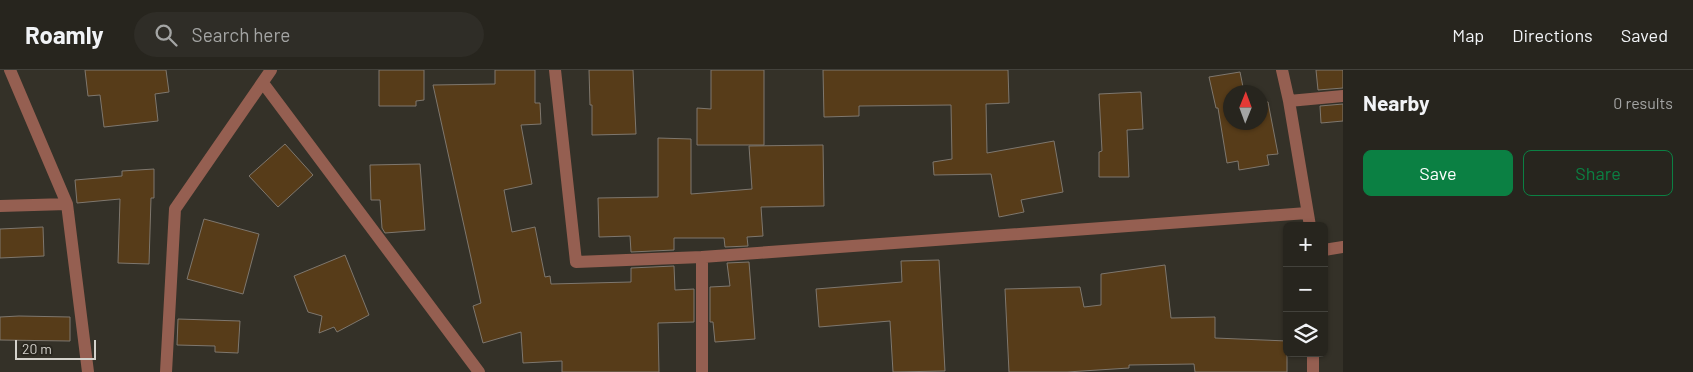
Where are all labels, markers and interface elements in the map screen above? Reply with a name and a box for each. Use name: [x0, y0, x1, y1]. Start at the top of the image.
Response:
search box: [134, 12, 484, 57]
text: Roamly: [25, 20, 104, 49]
icon: search: [152, 21, 180, 49]
text: Search here: [192, 23, 290, 46]
text: Map: [1452, 24, 1484, 46]
text: Directions: [1512, 24, 1593, 46]
text: Saved: [1621, 24, 1668, 46]
north arrow: [1223, 85, 1268, 130]
text: Nearby: [1363, 90, 1429, 115]
text: 0 results: [1613, 93, 1673, 112]
button: Save: [1363, 150, 1513, 196]
button: Share: [1523, 150, 1673, 196]
map controls: [1283, 222, 1328, 357]
button: +: [1283, 222, 1328, 267]
button: −: [1283, 267, 1328, 312]
button: layers: [1283, 312, 1328, 357]
scale bar: [15, 337, 96, 360]
text: 20 m: [22, 340, 52, 357]

